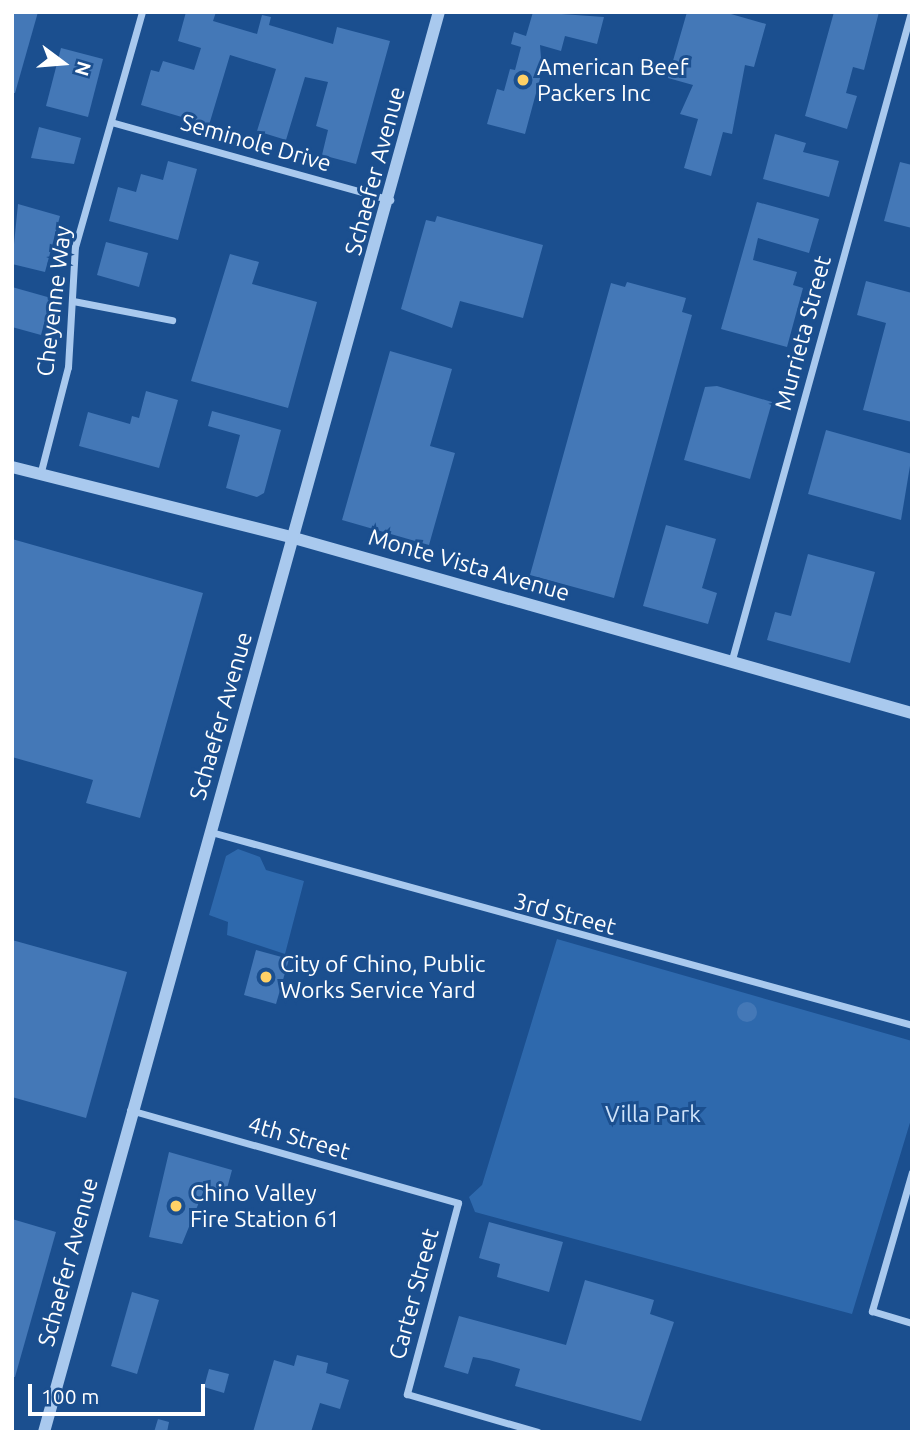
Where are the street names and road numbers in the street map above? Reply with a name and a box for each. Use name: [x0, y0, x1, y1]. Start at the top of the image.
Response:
street label: Schaefer Avenue: [339, 84, 411, 258]
street label: Seminole Drive: [178, 108, 334, 178]
street label: Cheyenne Way: [31, 224, 77, 378]
street label: Murrieta Street: [769, 253, 837, 413]
street label: Monte Vista Avenue: [365, 523, 573, 607]
street label: Schaefer Avenue: [184, 629, 258, 803]
street label: 3rd Street: [511, 887, 619, 941]
street label: 4th Street: [245, 1110, 353, 1166]
street label: Schaefer Avenue: [32, 1175, 104, 1349]
street label: Carter Street: [383, 1225, 445, 1363]

